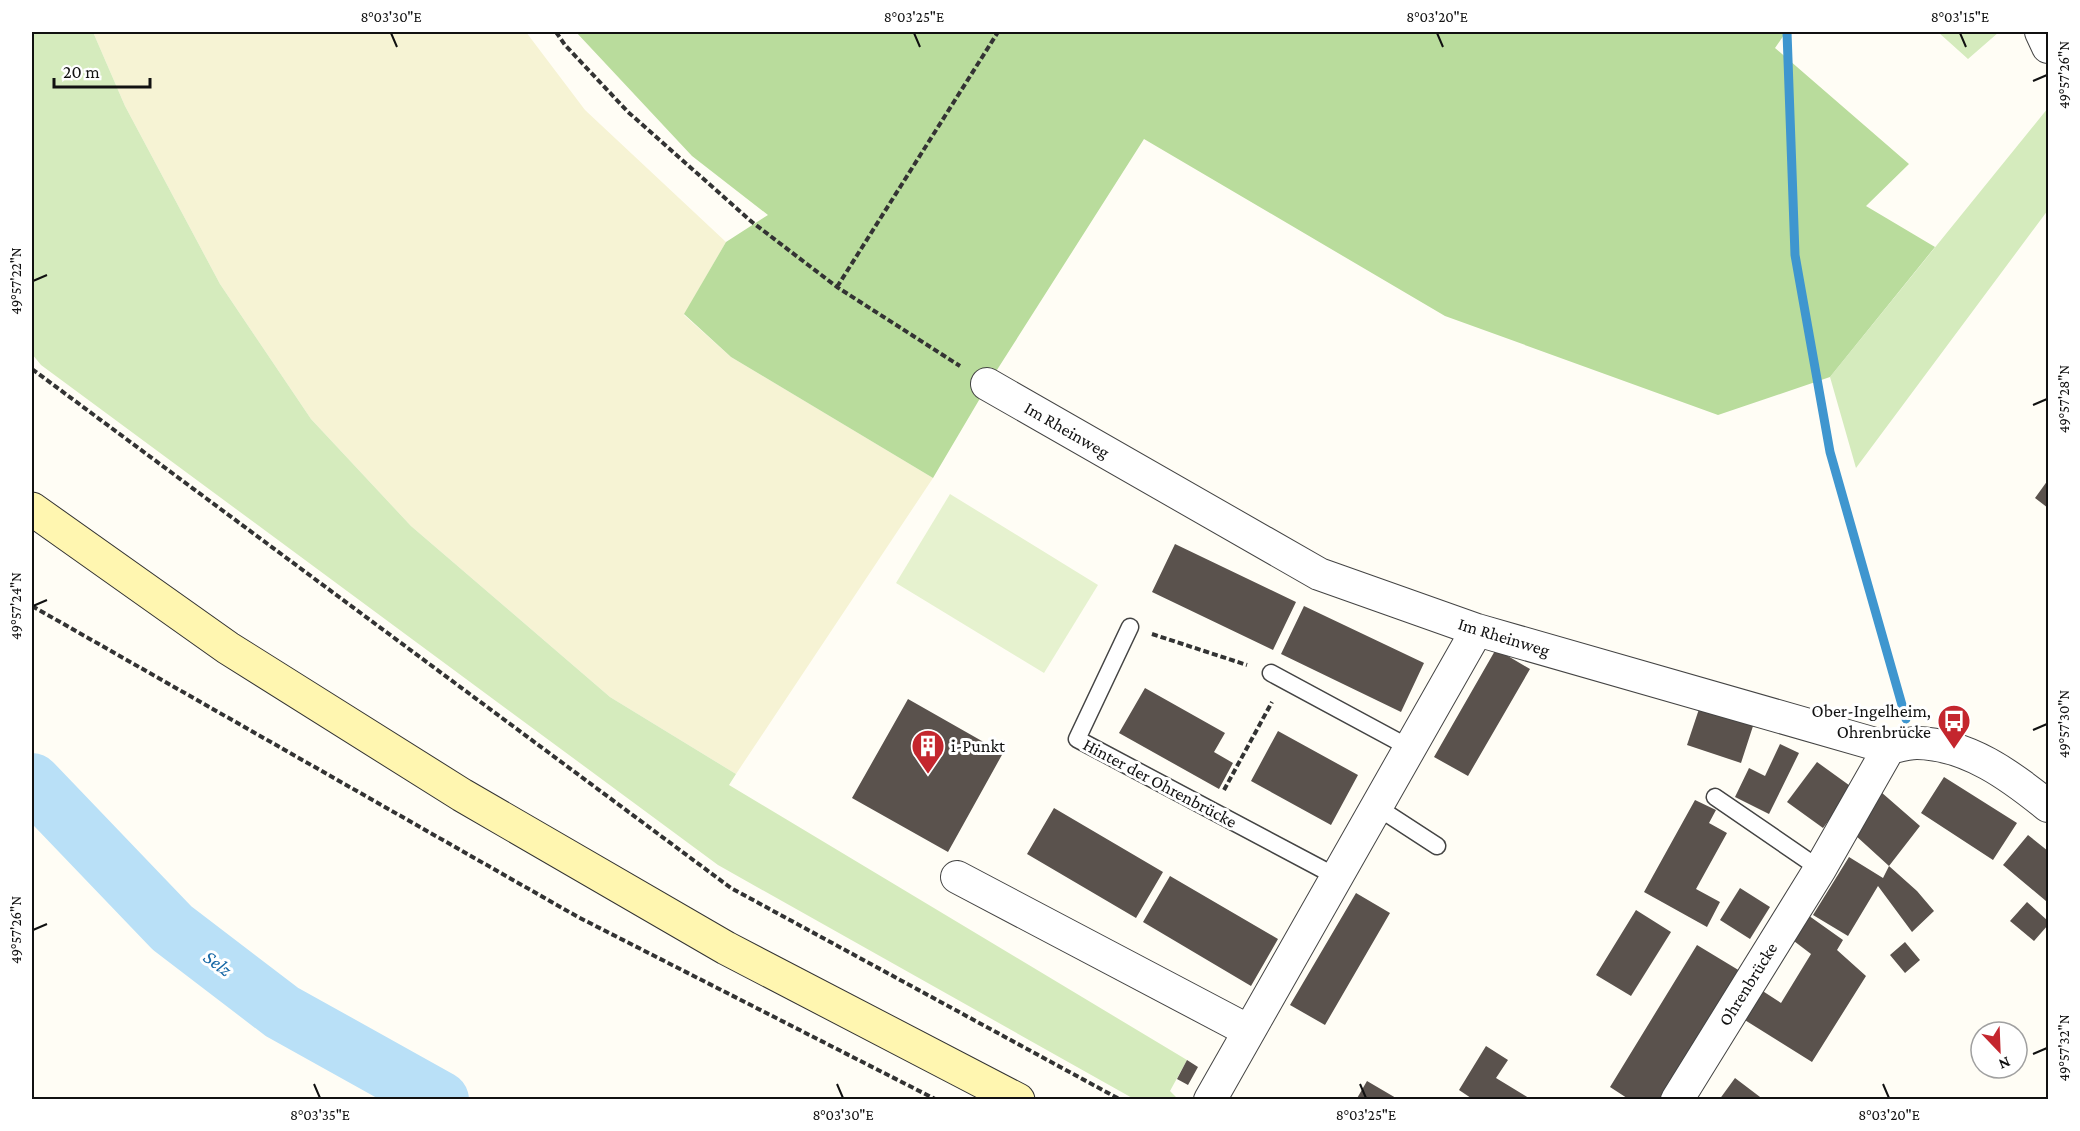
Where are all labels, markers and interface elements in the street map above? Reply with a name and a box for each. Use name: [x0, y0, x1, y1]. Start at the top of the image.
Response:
text: 8°03'30"E: [360, 9, 422, 25]
text: 8°03'25"E: [884, 9, 944, 25]
text: 8°03'20"E: [1406, 9, 1468, 25]
text: 8°03'15"E: [1931, 9, 1989, 25]
text: 49°57'26"N: [2056, 41, 2072, 109]
scale bar: [54, 51, 150, 89]
text: 20 m: [63, 62, 100, 82]
text: 49°57'22"N: [8, 247, 24, 315]
text: 49°57'28"N: [2056, 365, 2072, 433]
street label: Im Rheinweg: [1021, 398, 1113, 463]
text: 49°57'24"N: [8, 572, 24, 640]
street label: Im Rheinweg: [1456, 614, 1553, 661]
text: 49°57'30"N: [2056, 690, 2072, 758]
place label: Ober-Ingelheim, Ohrenbrücke: [1812, 701, 1931, 742]
bus stop icon: Ober-Ingelheim, Ohrenbrücke: [1936, 703, 1972, 750]
building icon: i-Punkt: [910, 728, 946, 775]
street label: Hinter der Ohrenbrücke: [1080, 734, 1240, 832]
place label: i-Punkt: [951, 736, 1006, 756]
text: 49°57'26"N: [8, 896, 24, 964]
street label: Ohrenbrücke: [1715, 939, 1782, 1029]
water label: Selz: [200, 945, 237, 981]
text: 49°57'32"N: [2056, 1014, 2072, 1082]
north arrow: [1969, 1020, 2029, 1080]
text: N: [1996, 1053, 2013, 1073]
text: 8°03'35"E: [290, 1107, 350, 1123]
text: 8°03'30"E: [812, 1107, 874, 1123]
text: 8°03'25"E: [1336, 1107, 1396, 1123]
text: 8°03'20"E: [1858, 1107, 1920, 1123]

